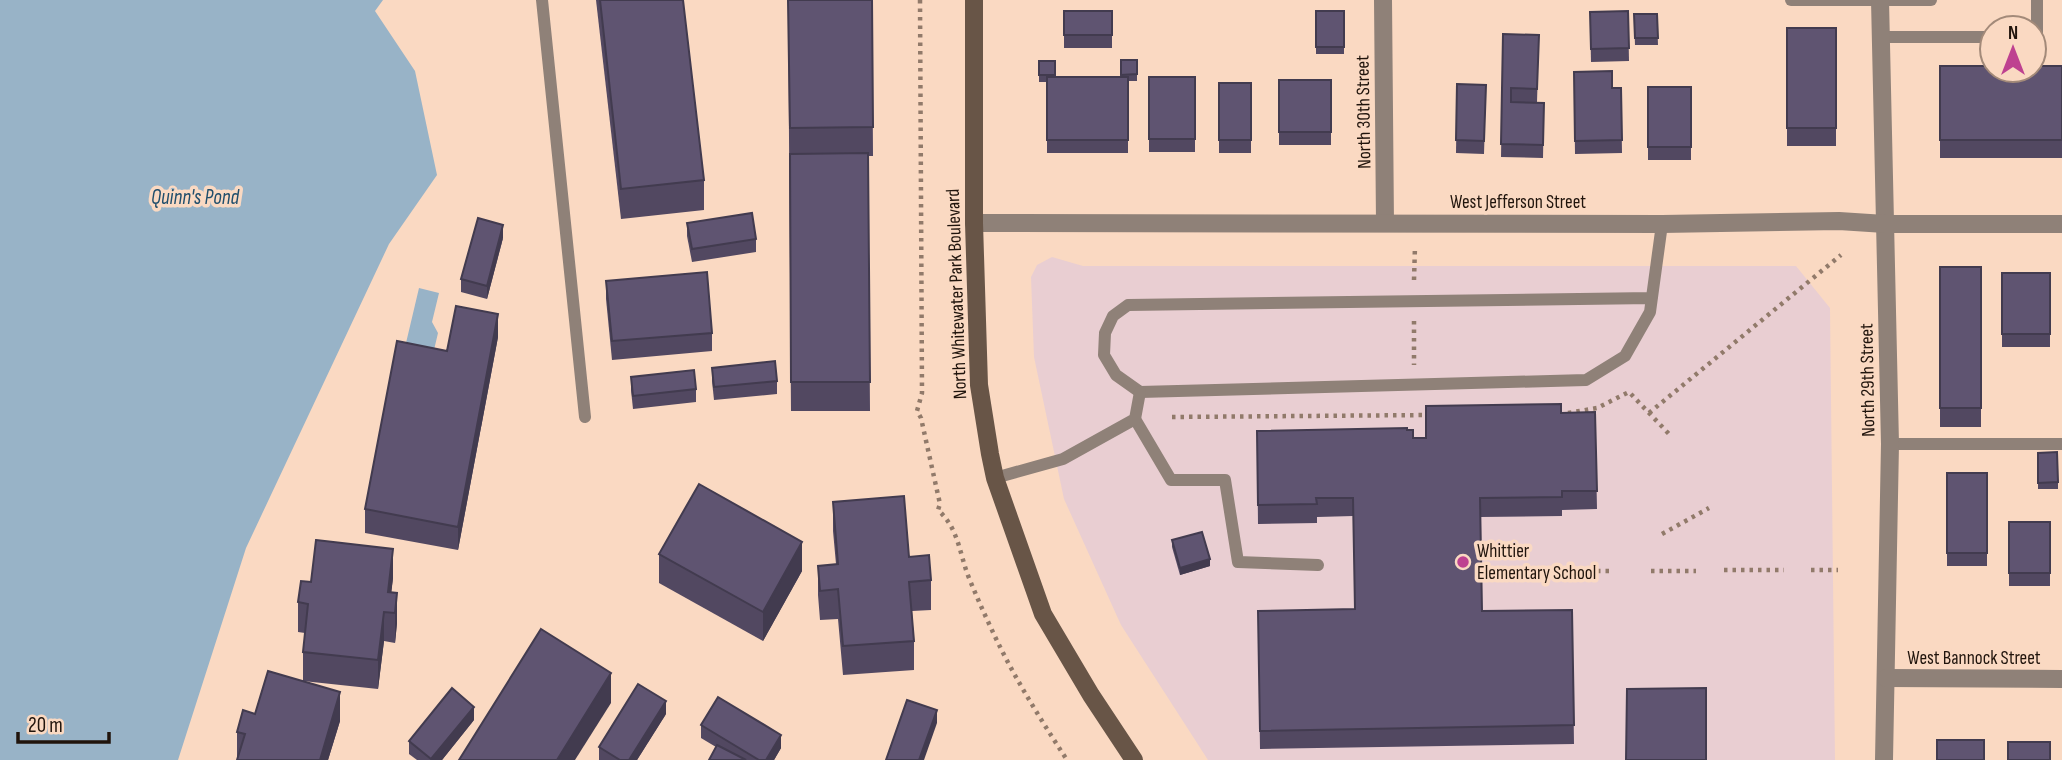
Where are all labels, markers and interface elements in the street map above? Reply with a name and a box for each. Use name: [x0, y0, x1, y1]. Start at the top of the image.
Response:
north arrow: [1978, 14, 2048, 84]
text: N: [2008, 22, 2018, 45]
street label: North 30th Street: [1352, 55, 1376, 169]
water label: Quinn's Pond: [151, 185, 241, 210]
street label: North Whitewater Park Boulevard: [942, 188, 972, 400]
street label: West Jefferson Street: [1450, 191, 1586, 214]
street label: North 29th Street: [1856, 323, 1880, 437]
place label: Whittier Elementary School: [1477, 540, 1596, 585]
marker: Whittier Elementary School: [1455, 554, 1471, 570]
street label: West Bannock Street: [1907, 647, 2041, 670]
scale bar: [18, 700, 108, 744]
text: 20 m: [28, 713, 63, 738]

